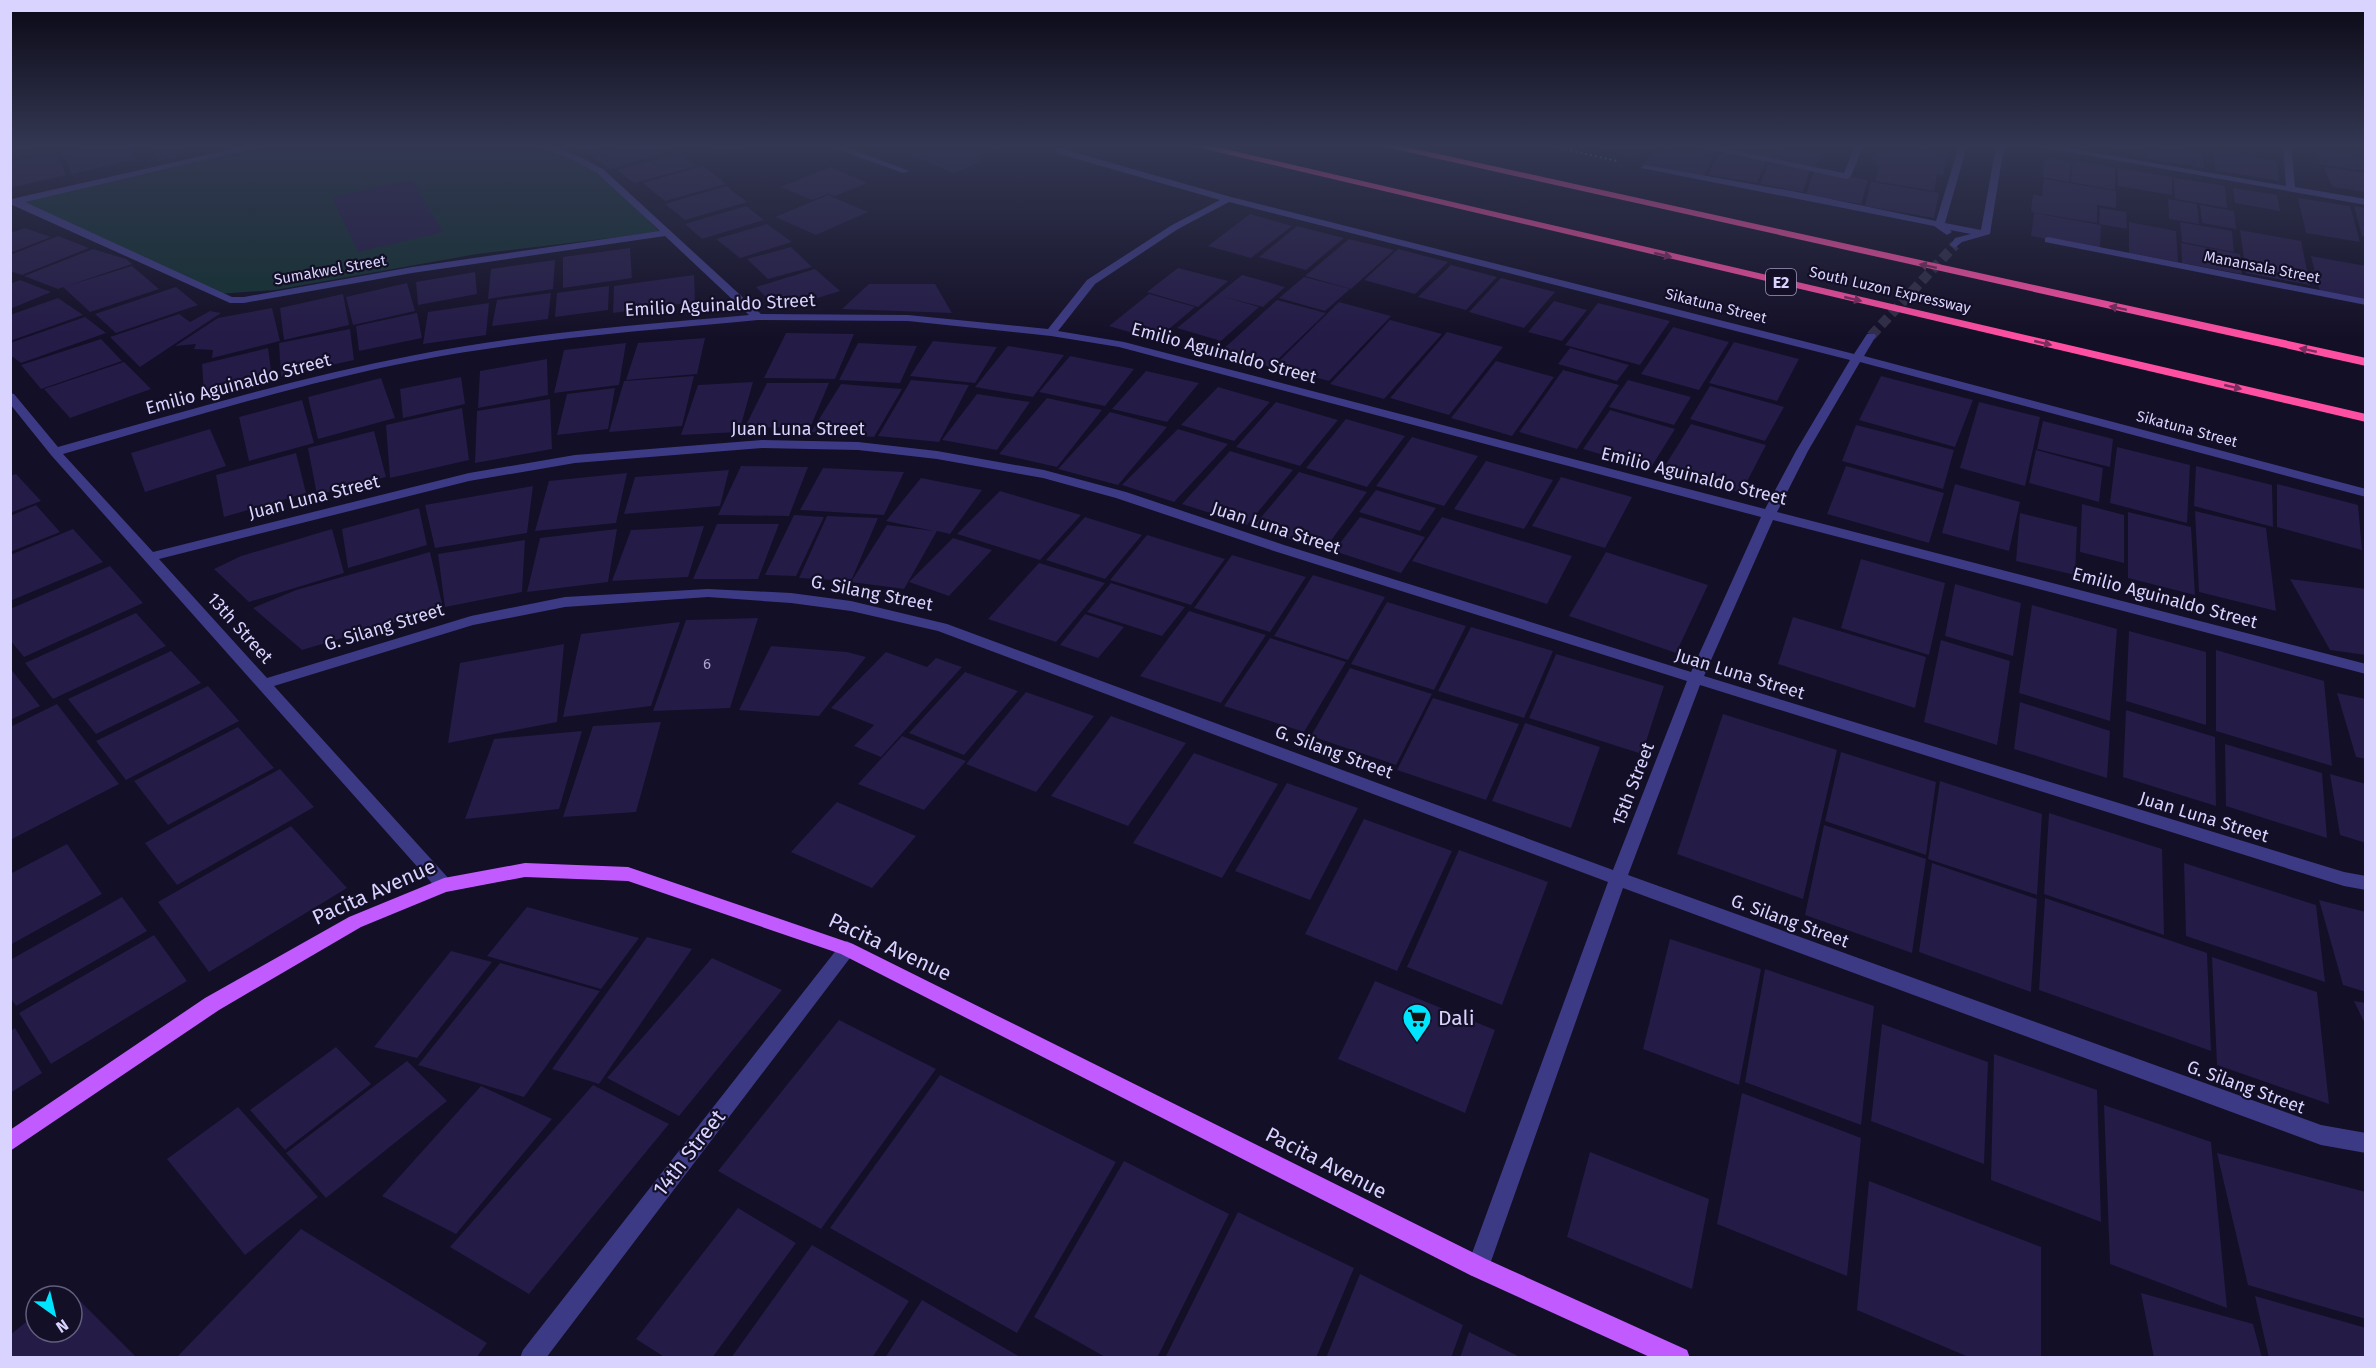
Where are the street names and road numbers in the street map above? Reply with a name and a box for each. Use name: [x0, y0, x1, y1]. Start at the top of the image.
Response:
street label: Manansala Street: [2203, 247, 2322, 287]
street label: Sumakwel Street: [272, 251, 388, 289]
street label: South Luzon Expressway: [1808, 263, 1973, 317]
road number: E2: [1766, 269, 1796, 295]
street label: Sikatuna Street: [1663, 285, 1769, 327]
street label: Emilio Aguinaldo Street: [624, 289, 816, 321]
street label: Emilio Aguinaldo Street: [1129, 318, 1320, 388]
street label: Emilio Aguinaldo Street: [143, 349, 334, 419]
street label: Sikatuna Street: [2135, 407, 2240, 451]
street label: Juan Luna Street: [731, 418, 866, 440]
street label: Emilio Aguinaldo Street: [1599, 442, 1790, 510]
street label: Juan Luna Street: [246, 470, 382, 524]
street label: Juan Luna Street: [1209, 497, 1344, 559]
street label: Emilio Aguinaldo Street: [2070, 563, 2261, 633]
street label: G. Silang Street: [809, 570, 935, 616]
street label: 13th Street: [203, 588, 278, 668]
street label: G. Silang Street: [322, 598, 447, 656]
street label: Juan Luna Street: [1673, 644, 1808, 704]
street label: G. Silang Street: [1272, 720, 1396, 784]
street label: 15th Street: [1607, 739, 1659, 829]
street label: Juan Luna Street: [2137, 787, 2272, 847]
street label: Pacita Avenue: [308, 853, 440, 931]
street label: G. Silang Street: [1728, 889, 1852, 953]
street label: Pacita Avenue: [824, 907, 956, 987]
street label: G. Silang Street: [2184, 1055, 2308, 1119]
street label: 14th Street: [647, 1104, 731, 1201]
street label: Pacita Avenue: [1261, 1121, 1391, 1205]

